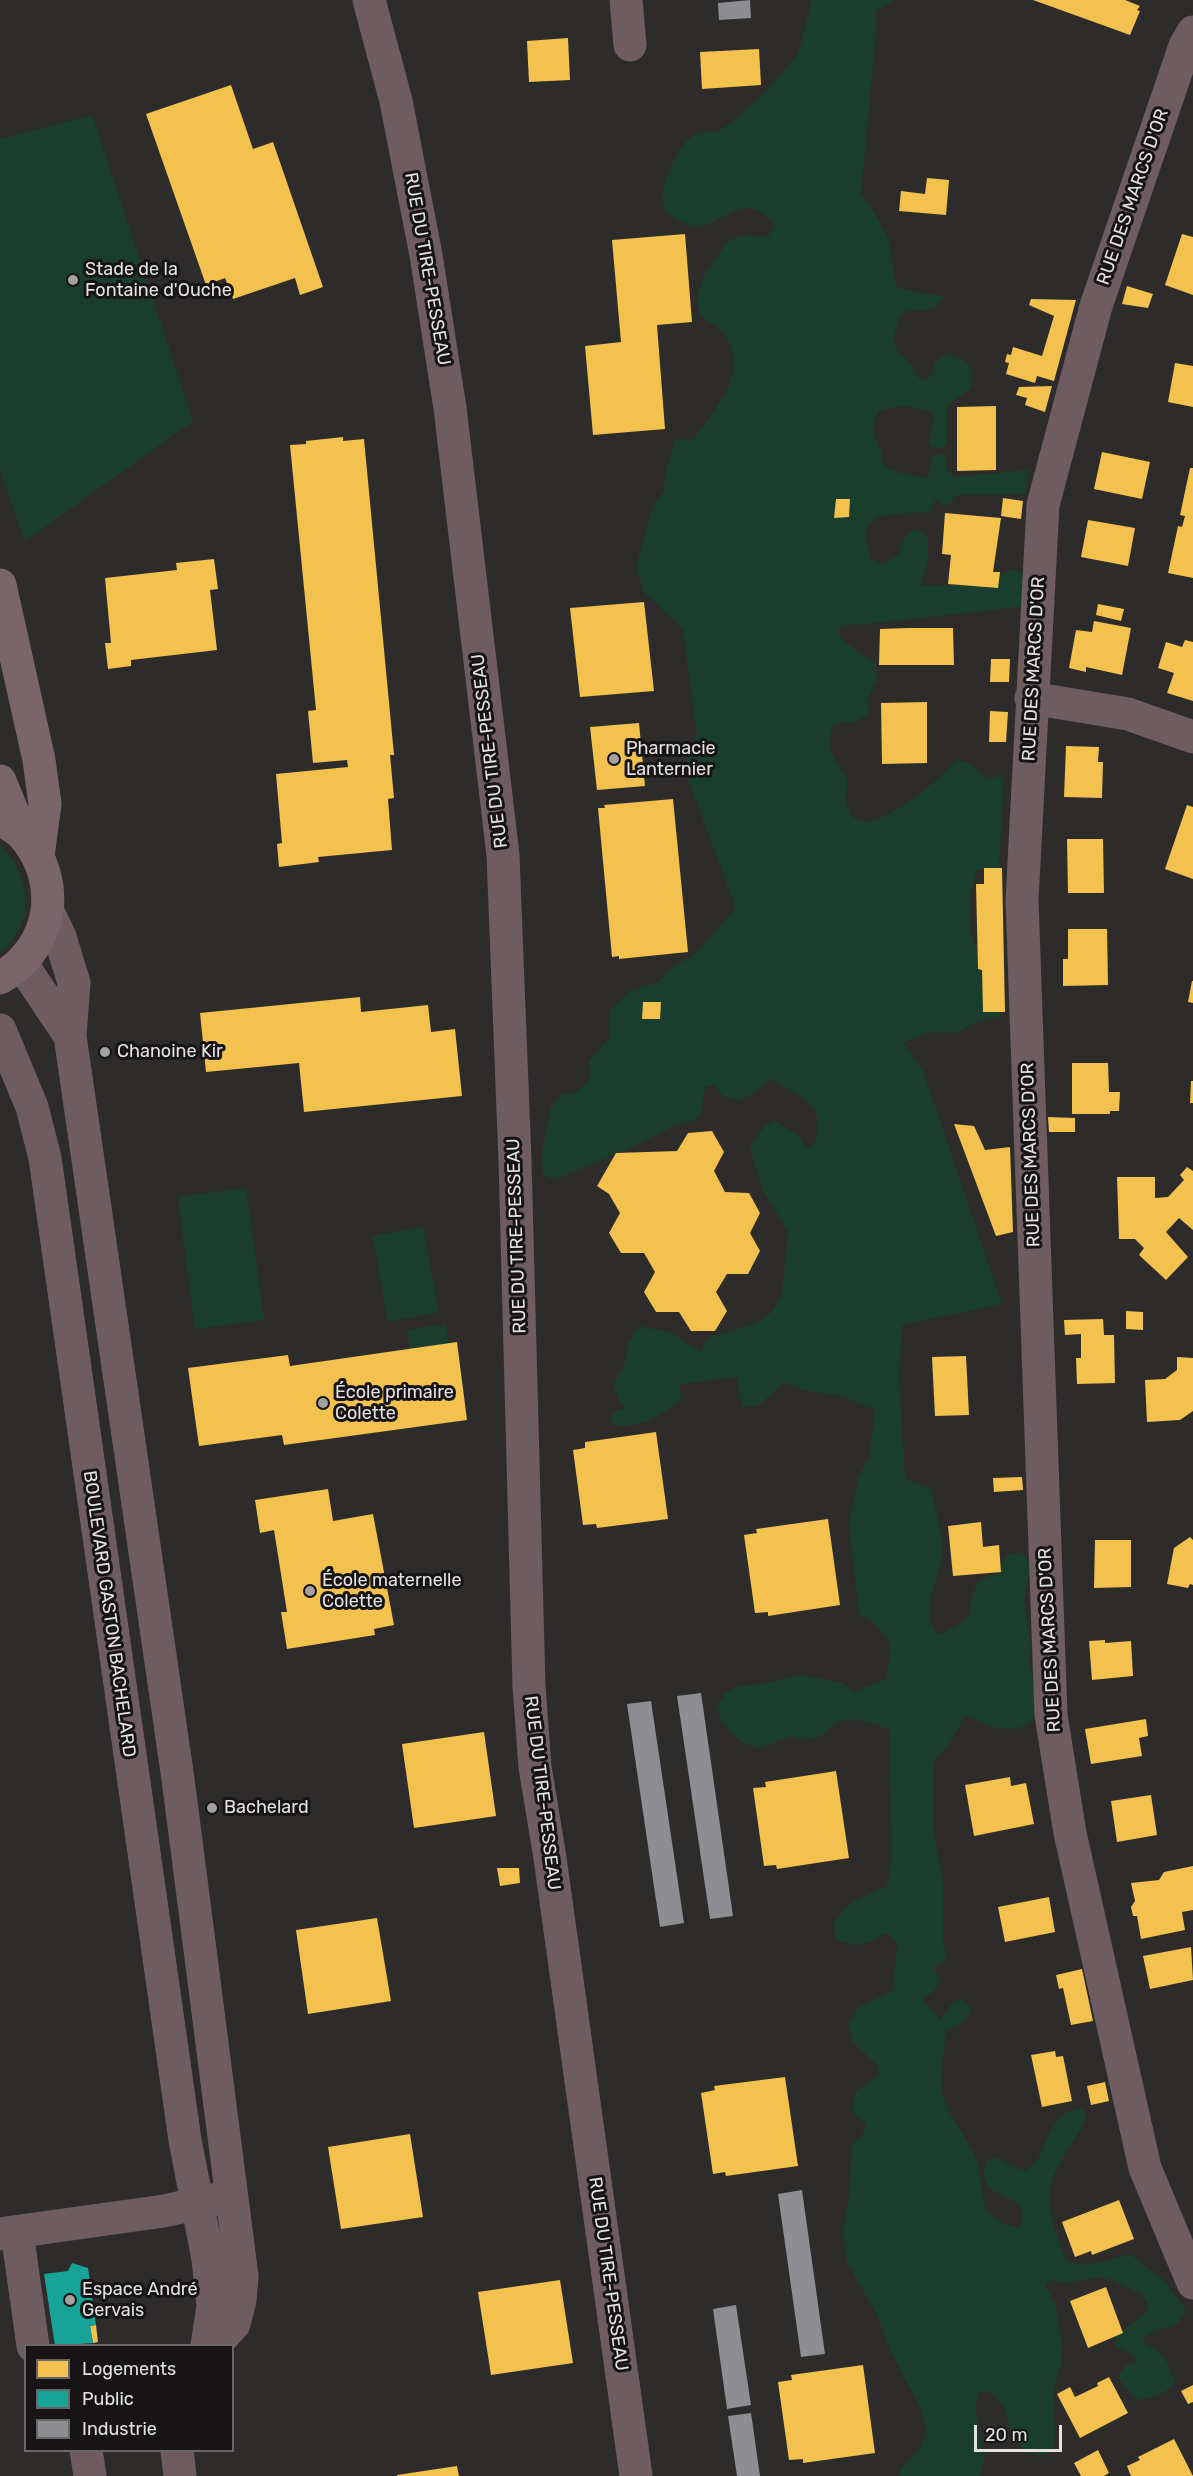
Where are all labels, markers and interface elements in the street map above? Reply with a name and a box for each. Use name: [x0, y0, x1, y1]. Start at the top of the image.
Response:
street label: RUE DES MARCS D'OR: [1093, 106, 1173, 288]
street label: RUE DU TIRE-PESSEAU: [399, 171, 455, 367]
place label: Stade de la Fontaine d'Ouche: [85, 259, 232, 302]
marker: Stade de la Fontaine d'Ouche: [66, 273, 80, 287]
street label: RUE DES MARCS D'OR: [1018, 576, 1050, 762]
street label: RUE DU TIRE-PESSEAU: [467, 653, 513, 849]
place label: Pharmacie Lanternier: [626, 738, 716, 780]
marker: Pharmacie Lanternier: [607, 752, 621, 766]
place label: Chanoine Kir: [117, 1041, 223, 1063]
marker: Chanoine Kir: [98, 1045, 112, 1059]
street label: RUE DES MARCS D'OR: [1017, 1062, 1045, 1248]
street label: RUE DU TIRE-PESSEAU: [503, 1138, 531, 1334]
place label: École primaire Colette: [335, 1382, 454, 1424]
marker: École primaire Colette: [316, 1396, 330, 1410]
street label: BOULEVARD GASTON BACHELARD: [78, 1469, 140, 1759]
street label: RUE DES MARCS D'OR: [1034, 1547, 1066, 1733]
place label: École maternelle Colette: [322, 1570, 462, 1612]
marker: École maternelle Colette: [303, 1584, 317, 1598]
street label: RUE DU TIRE-PESSEAU: [519, 1695, 565, 1891]
place label: Bachelard: [224, 1797, 309, 1819]
marker: Bachelard: [205, 1801, 219, 1815]
street label: RUE DU TIRE-PESSEAU: [584, 2176, 632, 2372]
place label: Espace André Gervais: [82, 2279, 198, 2322]
marker: Espace André Gervais: [63, 2293, 77, 2307]
legend: [24, 2344, 234, 2452]
text: Logements: [82, 2358, 176, 2380]
text: Public: [82, 2388, 134, 2410]
scale bar: [977, 2413, 1066, 2451]
text: Industrie: [82, 2418, 157, 2440]
text: 20 m: [985, 2424, 1027, 2446]

